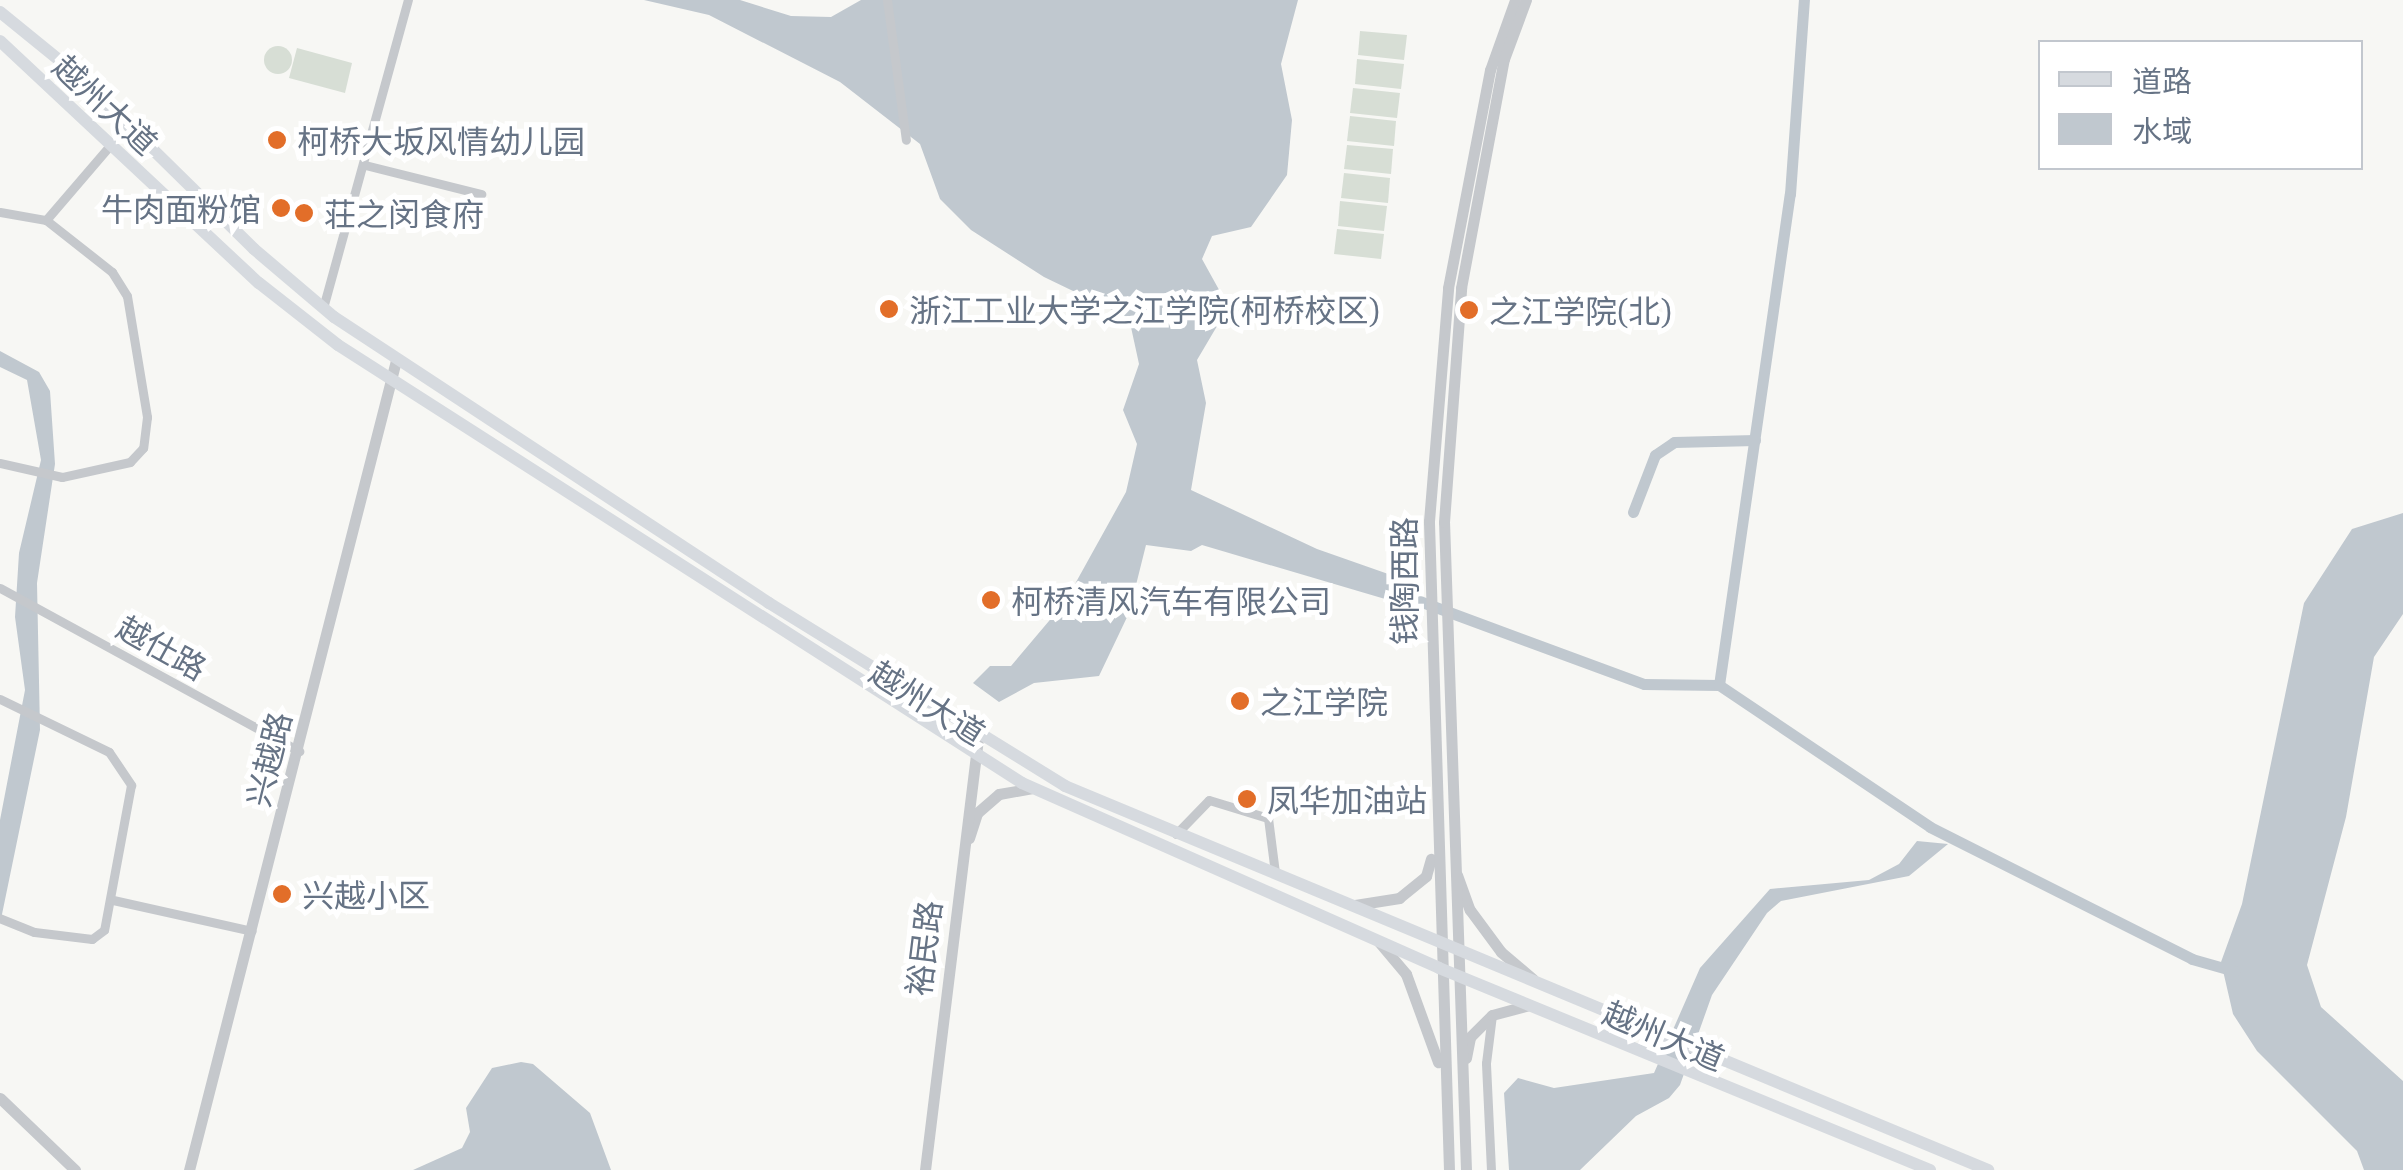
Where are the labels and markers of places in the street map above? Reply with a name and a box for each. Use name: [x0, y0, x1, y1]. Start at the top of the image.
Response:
place label: 柯桥大坂风情幼儿园: [297, 121, 585, 159]
marker: 柯桥大坂风情幼儿园: [266, 129, 288, 151]
place label: 牛肉面粉馆: [101, 189, 261, 227]
place label: 荘之闵食府: [324, 194, 484, 232]
marker: 牛肉面粉馆: [270, 197, 292, 219]
marker: 荘之闵食府: [293, 202, 315, 224]
place label: 浙江工业大学之江学院(柯桥校区): [909, 290, 1380, 328]
place label: 之江学院(北): [1489, 291, 1672, 329]
marker: 浙江工业大学之江学院(柯桥校区): [878, 298, 900, 320]
marker: 之江学院(北): [1458, 299, 1480, 321]
place label: 柯桥清风汽车有限公司: [1011, 581, 1331, 619]
marker: 柯桥清风汽车有限公司: [980, 589, 1002, 611]
place label: 之江学院: [1260, 682, 1388, 720]
marker: 之江学院: [1229, 690, 1251, 712]
place label: 凤华加油站: [1267, 780, 1427, 818]
marker: 凤华加油站: [1236, 788, 1258, 810]
place label: 兴越小区: [302, 875, 430, 913]
marker: 兴越小区: [271, 883, 293, 905]

